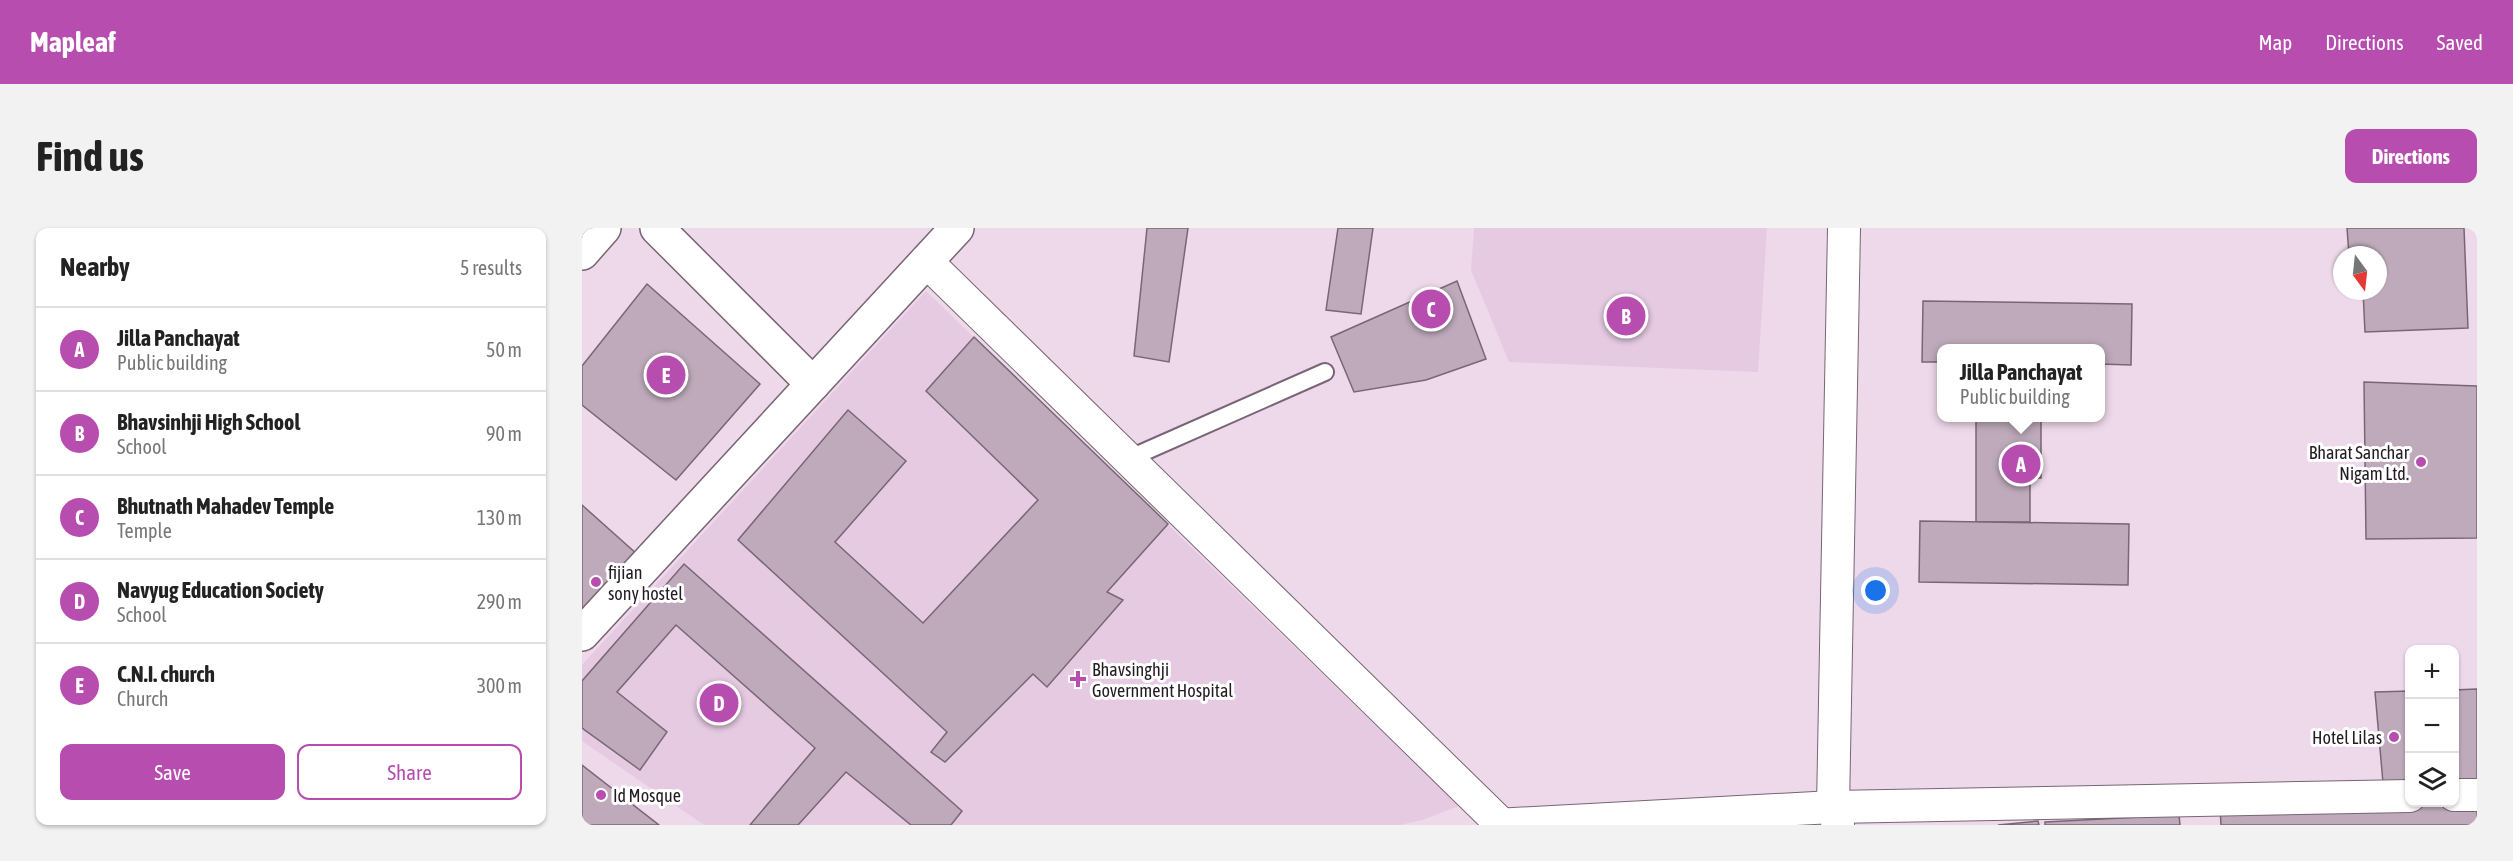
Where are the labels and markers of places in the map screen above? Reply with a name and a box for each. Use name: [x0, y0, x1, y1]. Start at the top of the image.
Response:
pin: C: [1412, 286, 1450, 332]
pin: B: [1606, 294, 1646, 338]
pin: E: [646, 352, 686, 398]
pin: A: [2002, 442, 2040, 486]
place label: Bharat Sanchar Nigam Ltd.: [2309, 442, 2410, 484]
marker: Bharat Sanchar Nigam Ltd.: [2414, 455, 2428, 469]
place label: fijian sony hostel: [608, 562, 683, 604]
marker: fijian sony hostel: [589, 575, 603, 589]
place label: Bhavsinghji Government Hospital: [1092, 659, 1233, 701]
marker: Bhavsinghji Government Hospital: [1069, 670, 1087, 688]
pin: D: [700, 680, 738, 726]
place label: Hotel Lilas: [2312, 727, 2382, 748]
marker: Hotel Lilas: [2387, 730, 2401, 744]
place label: Id Mosque: [613, 785, 681, 806]
marker: Id Mosque: [594, 788, 608, 802]

